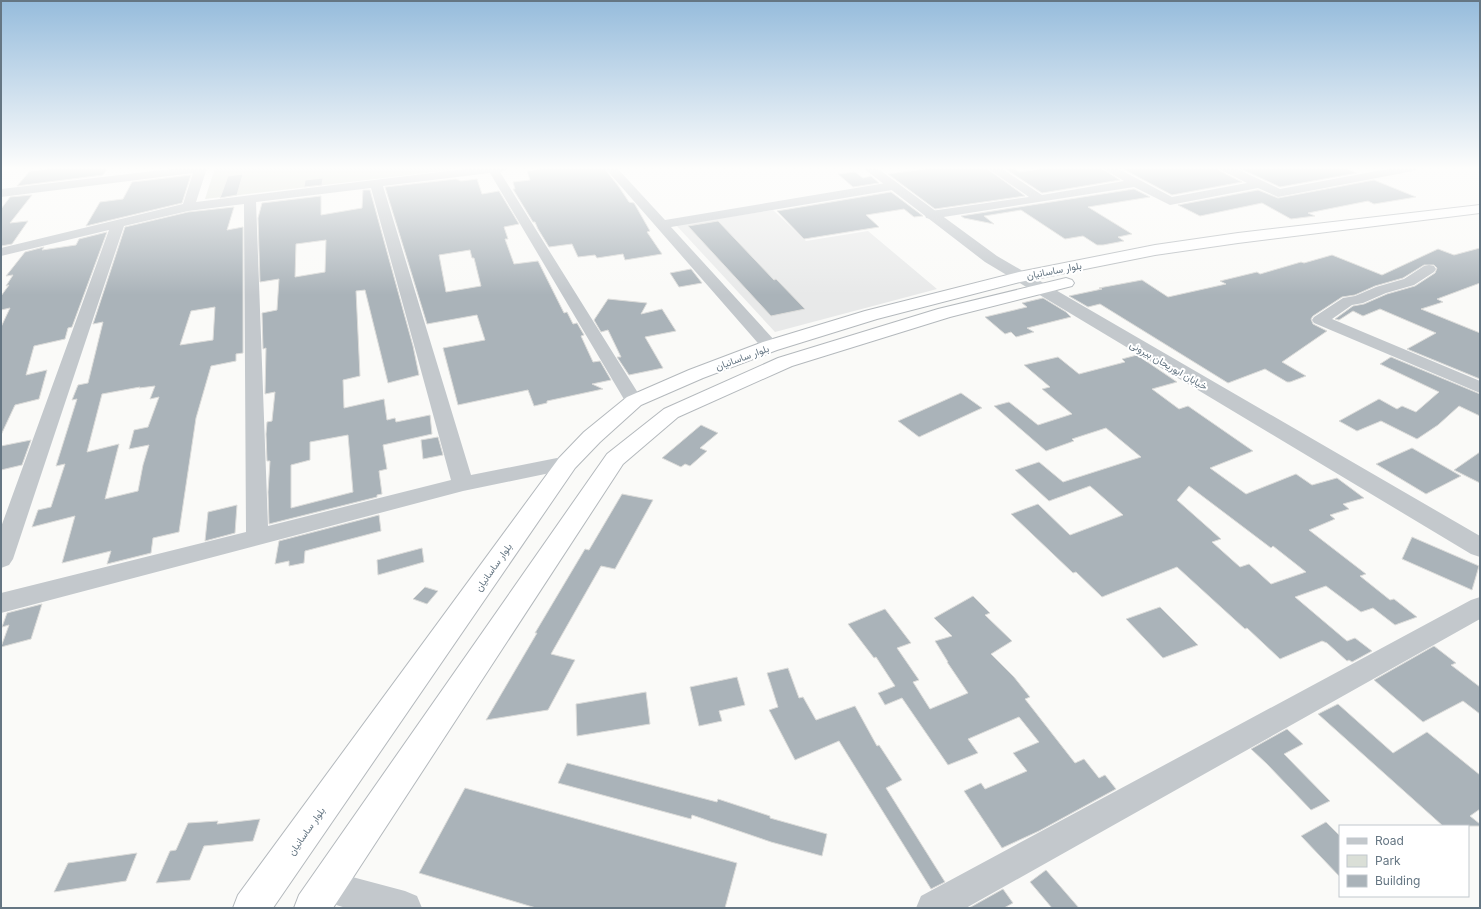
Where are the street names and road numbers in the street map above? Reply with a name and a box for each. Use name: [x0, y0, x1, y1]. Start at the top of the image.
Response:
street label: بلوار ساسانیان: [1025, 259, 1083, 282]
street label: خیابان ابوریحان بیرونی: [1127, 338, 1210, 393]
street label: بلوار ساسانیان: [714, 342, 771, 373]
street label: بلوار ساسانیان: [472, 541, 515, 594]
street label: بلوار ساسانیان: [285, 805, 328, 858]

